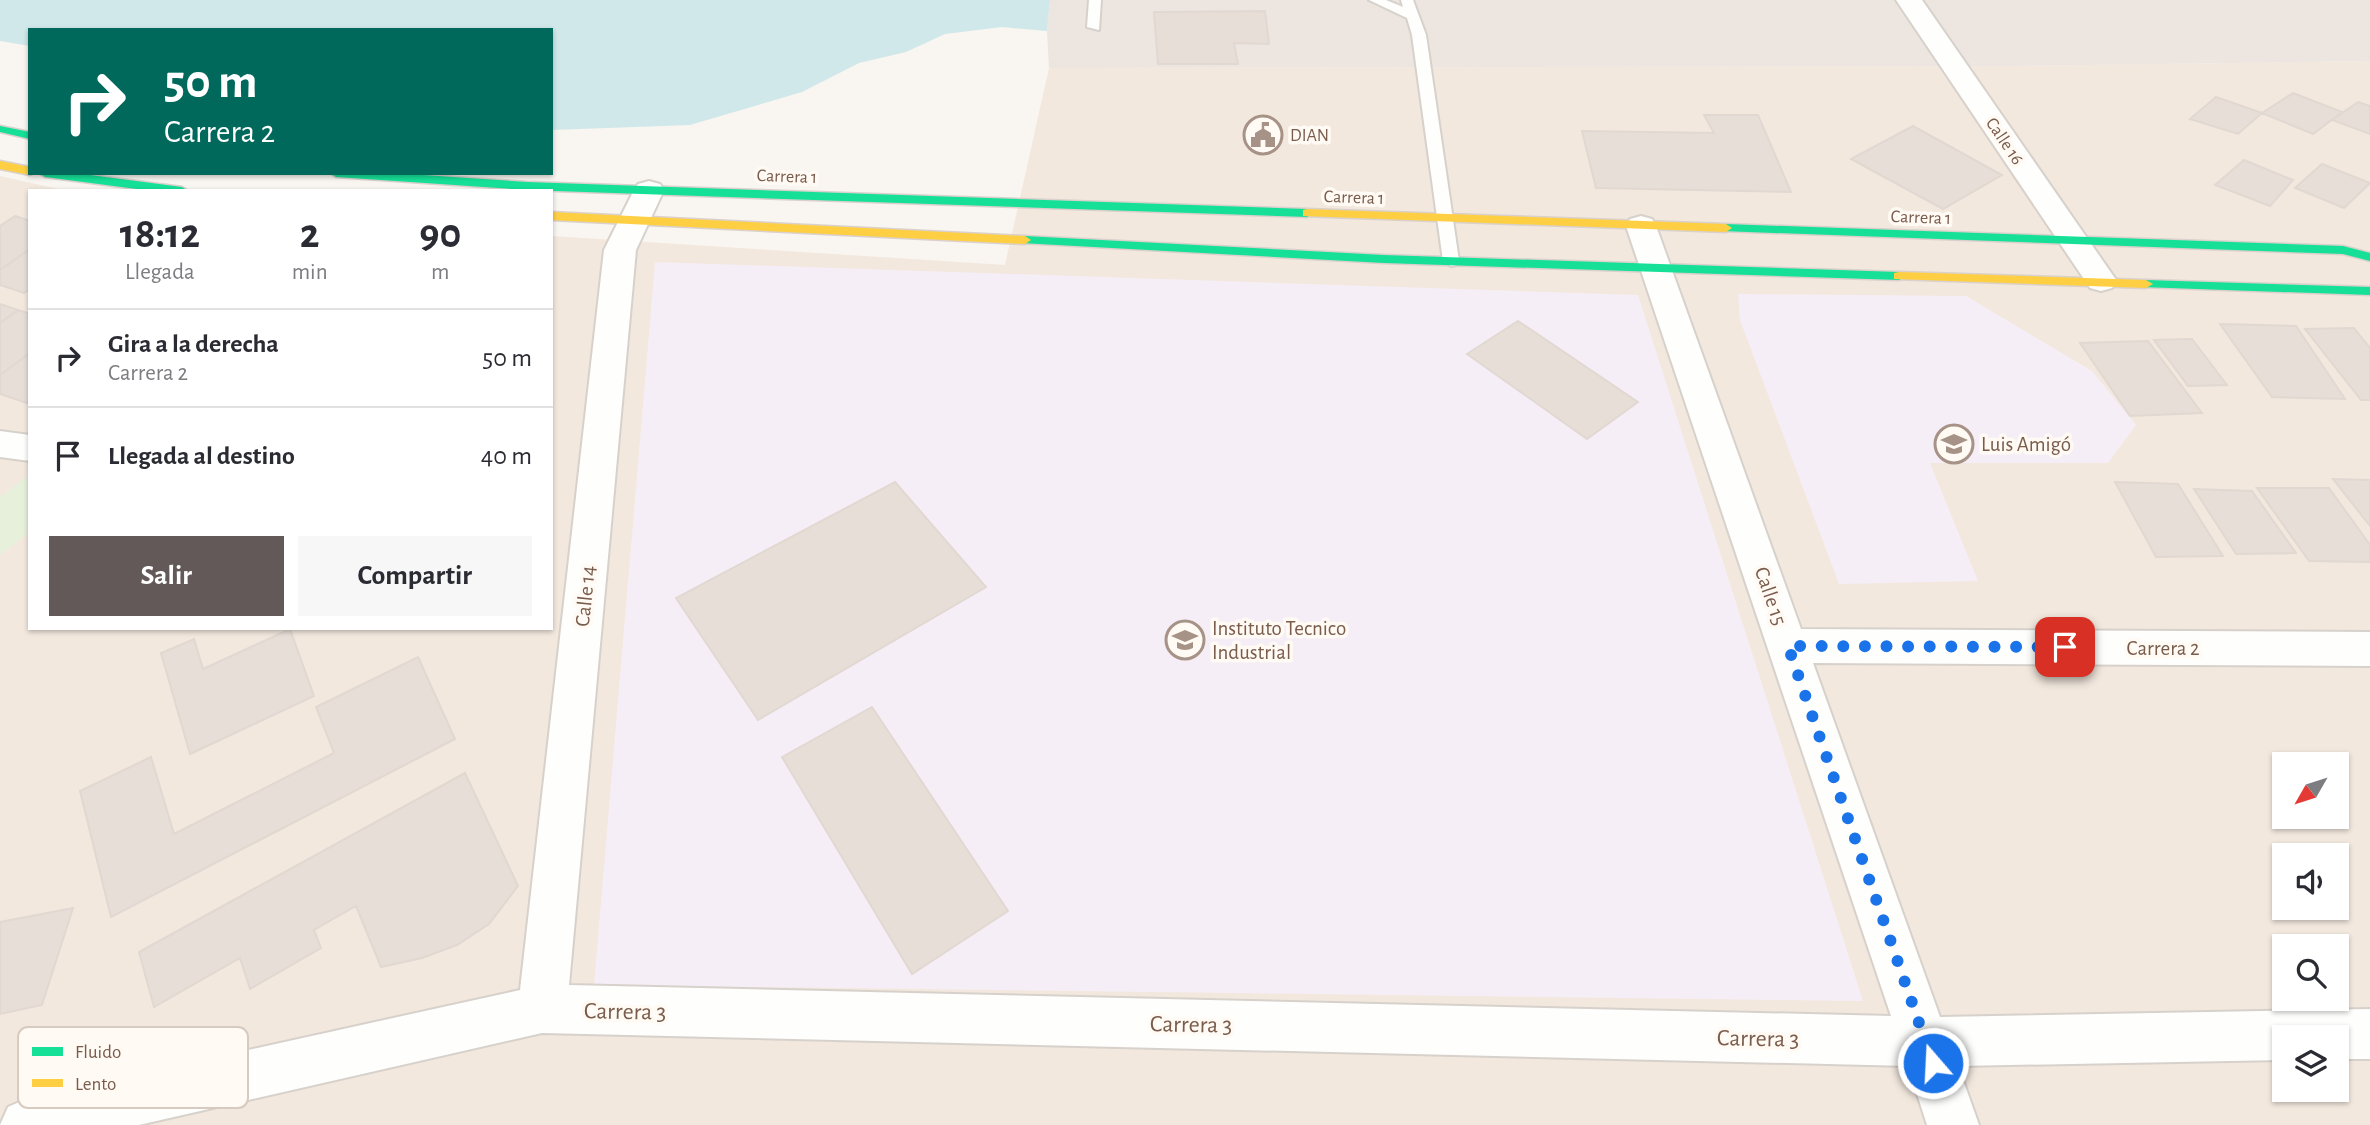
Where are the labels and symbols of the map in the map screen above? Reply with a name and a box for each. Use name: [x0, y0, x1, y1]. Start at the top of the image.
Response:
public building icon: DIAN: [1242, 114, 1284, 156]
street label: Calle 16: [1982, 115, 2026, 168]
place label: DIAN: [1290, 127, 1329, 145]
street label: Carrera 1: [756, 167, 818, 187]
street label: Carrera 1: [1323, 188, 1385, 208]
street label: Carrera 1: [1890, 208, 1952, 228]
school or university icon: Luis Amigó: [1933, 423, 1975, 465]
place label: Luis Amigó: [1981, 434, 2071, 455]
street label: Calle 14: [572, 564, 599, 628]
street label: Calle 15: [1751, 564, 1790, 628]
pin: [2035, 617, 2095, 677]
place label: Instituto Tecnico Industrial: [1212, 618, 1346, 663]
school or university icon: Instituto Tecnico Industrial: [1164, 619, 1206, 661]
street label: Carrera 2: [2127, 638, 2199, 659]
north arrow: [2272, 752, 2348, 830]
street label: Carrera 3: [584, 999, 666, 1025]
street label: Carrera 3: [1150, 1012, 1232, 1038]
street label: Carrera 3: [1717, 1026, 1799, 1052]
position arrow: [1896, 1026, 1970, 1100]
legend: [18, 1027, 248, 1108]
text: Fluido: [75, 1043, 121, 1062]
text: Lento: [75, 1075, 116, 1094]

